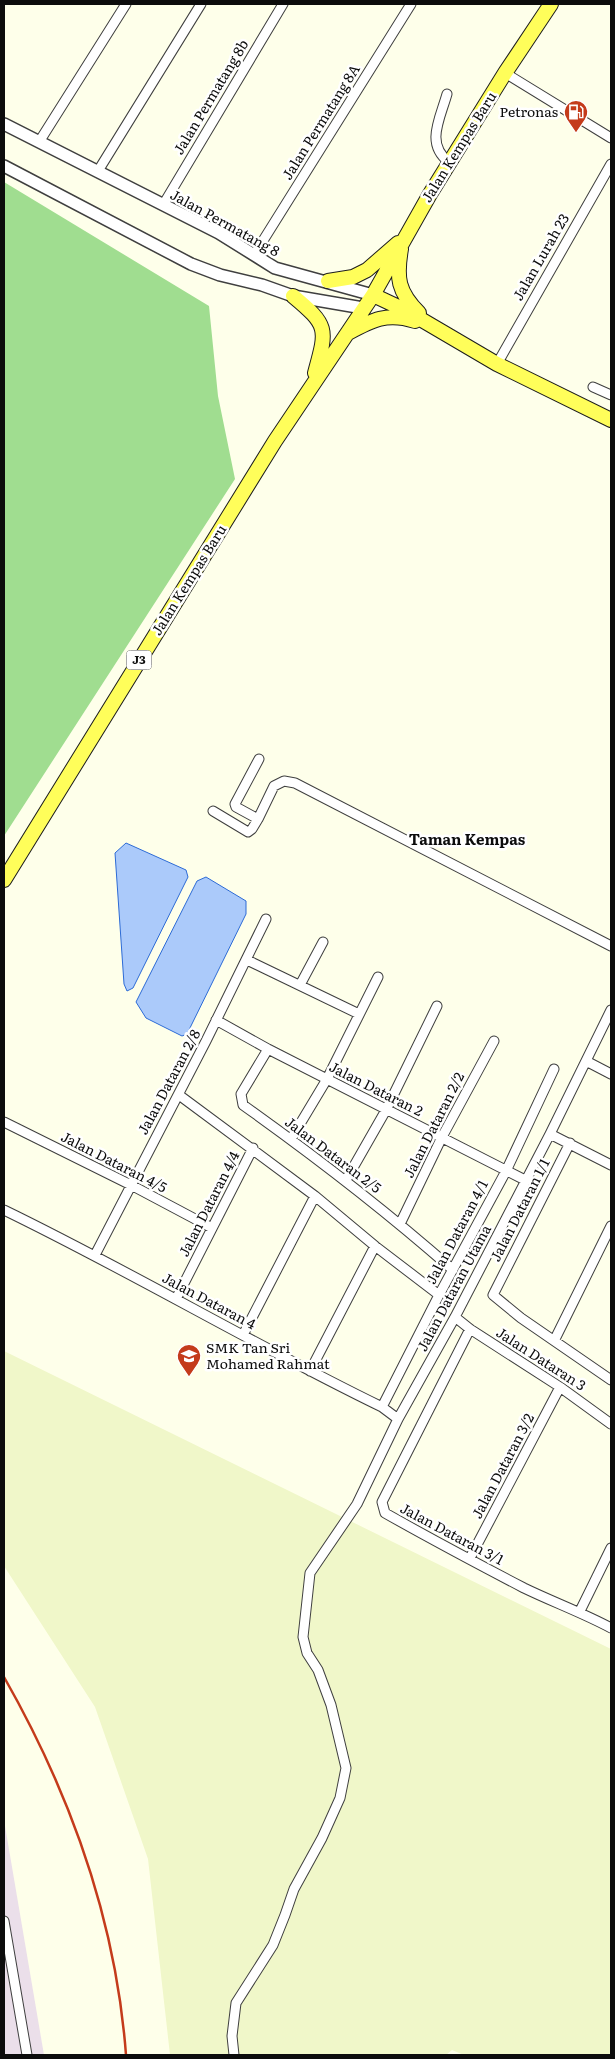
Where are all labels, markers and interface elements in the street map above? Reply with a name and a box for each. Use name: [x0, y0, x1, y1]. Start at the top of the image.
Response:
street label: Jalan Permatang 8b: [168, 35, 252, 158]
street label: Jalan Permatang 8A: [277, 59, 364, 183]
street label: Jalan Kempas Baru: [416, 87, 500, 206]
fuel station icon: Petronas: [563, 99, 589, 133]
place label: Petronas: [500, 101, 558, 121]
street label: Jalan Permatang 8: [167, 184, 284, 261]
street label: Jalan Lurah 23: [507, 209, 573, 304]
street label: Jalan Kempas Baru: [146, 520, 230, 639]
road number: J3: [126, 650, 152, 670]
district label: Taman Kempas: [409, 827, 526, 850]
street label: Jalan Dataran 2/8: [132, 1025, 204, 1138]
street label: Jalan Dataran 2: [326, 1056, 427, 1120]
street label: Jalan Dataran 2/2: [398, 1068, 468, 1181]
street label: Jalan Dataran 2/5: [281, 1111, 386, 1197]
street label: Jalan Dataran 4/5: [58, 1126, 171, 1196]
street label: Jalan Dataran 4/4: [173, 1147, 243, 1260]
street label: Jalan Dataran 1/1: [485, 1154, 554, 1265]
street label: Jalan Dataran 4/1: [420, 1176, 492, 1287]
street label: Jalan Dataran Utama: [411, 1220, 495, 1354]
street label: Jalan Dataran 4: [159, 1267, 260, 1333]
street label: Jalan Dataran 3: [493, 1322, 590, 1395]
place label: SMK Tan Sri Mohamed Rahmat: [206, 1337, 330, 1373]
school or university icon: SMK Tan Sri Mohamed Rahmat: [176, 1343, 202, 1377]
street label: Jalan Dataran 3/2: [466, 1410, 538, 1522]
street label: Jalan Dataran 3/1: [397, 1497, 508, 1569]

